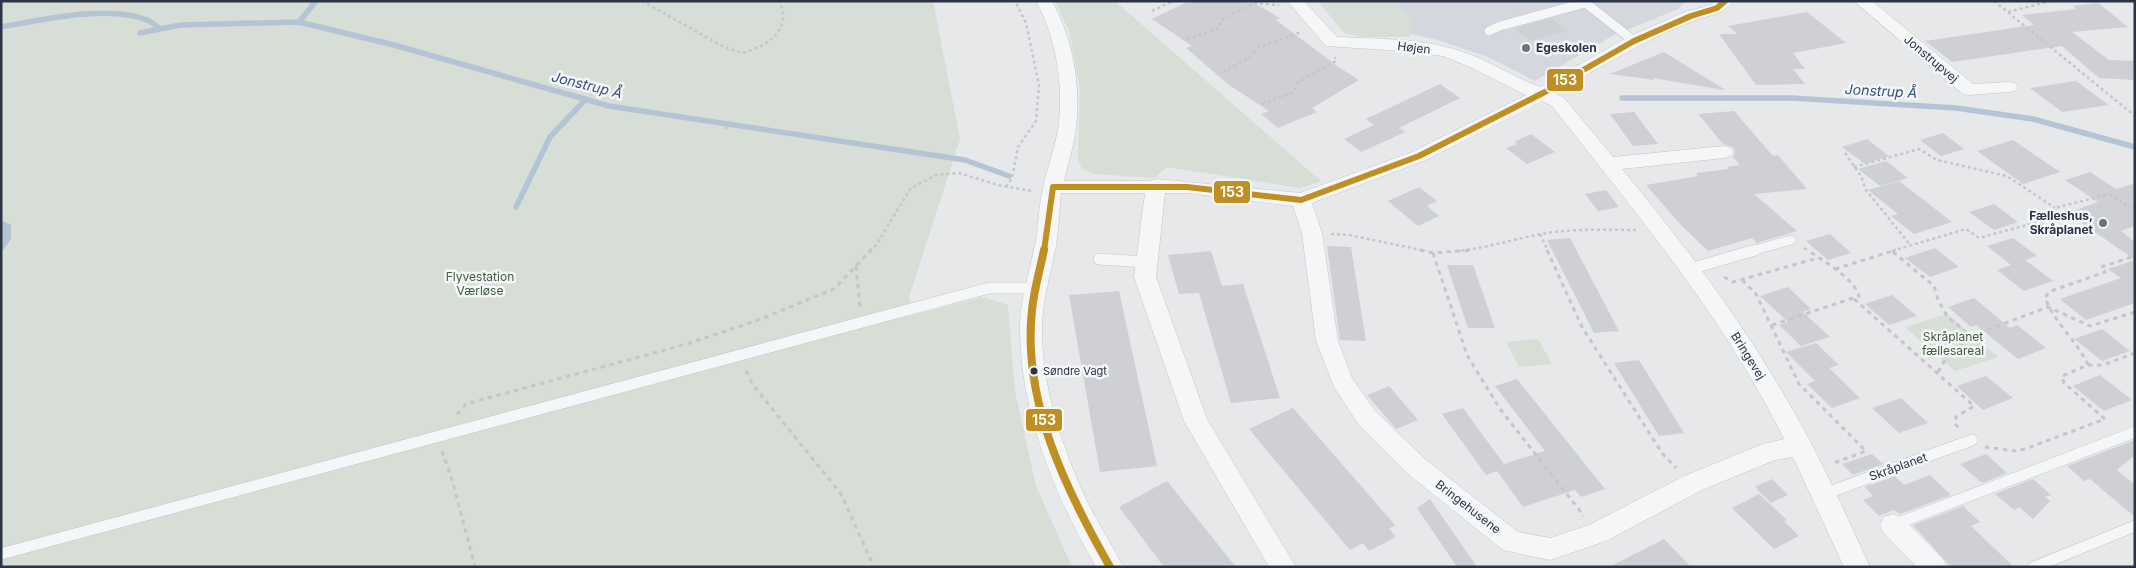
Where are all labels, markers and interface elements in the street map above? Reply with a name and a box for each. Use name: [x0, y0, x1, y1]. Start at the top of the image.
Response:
street label: Jonstrupvej: [1901, 31, 1962, 86]
street label: Højen: [1397, 38, 1431, 57]
place label: Egeskolen: [1536, 40, 1597, 55]
marker: Egeskolen: [1520, 42, 1532, 54]
water label: Jonstrup Å: [550, 67, 625, 102]
line badge: 153: [1546, 68, 1584, 92]
text: 153: [1553, 71, 1577, 88]
water label: Jonstrup Å: [1844, 79, 1918, 101]
line badge: 153: [1213, 180, 1251, 204]
text: 153: [1220, 183, 1244, 200]
place label: Fælleshus, Skråplanet: [2029, 208, 2094, 237]
marker: Fælleshus, Skråplanet: [2097, 217, 2109, 229]
park label: Flyvestation Værløse: [446, 269, 514, 298]
street label: Bringevej: [1728, 329, 1769, 382]
park label: Skråplanet fællesareal: [1922, 329, 1984, 358]
place label: Søndre Vagt: [1043, 364, 1107, 378]
marker: Søndre Vagt: [1029, 366, 1039, 376]
line badge: 153: [1025, 408, 1063, 432]
text: 153: [1032, 411, 1056, 428]
street label: Skråplanet: [1867, 449, 1929, 484]
street label: Bringehusene: [1433, 477, 1504, 537]

